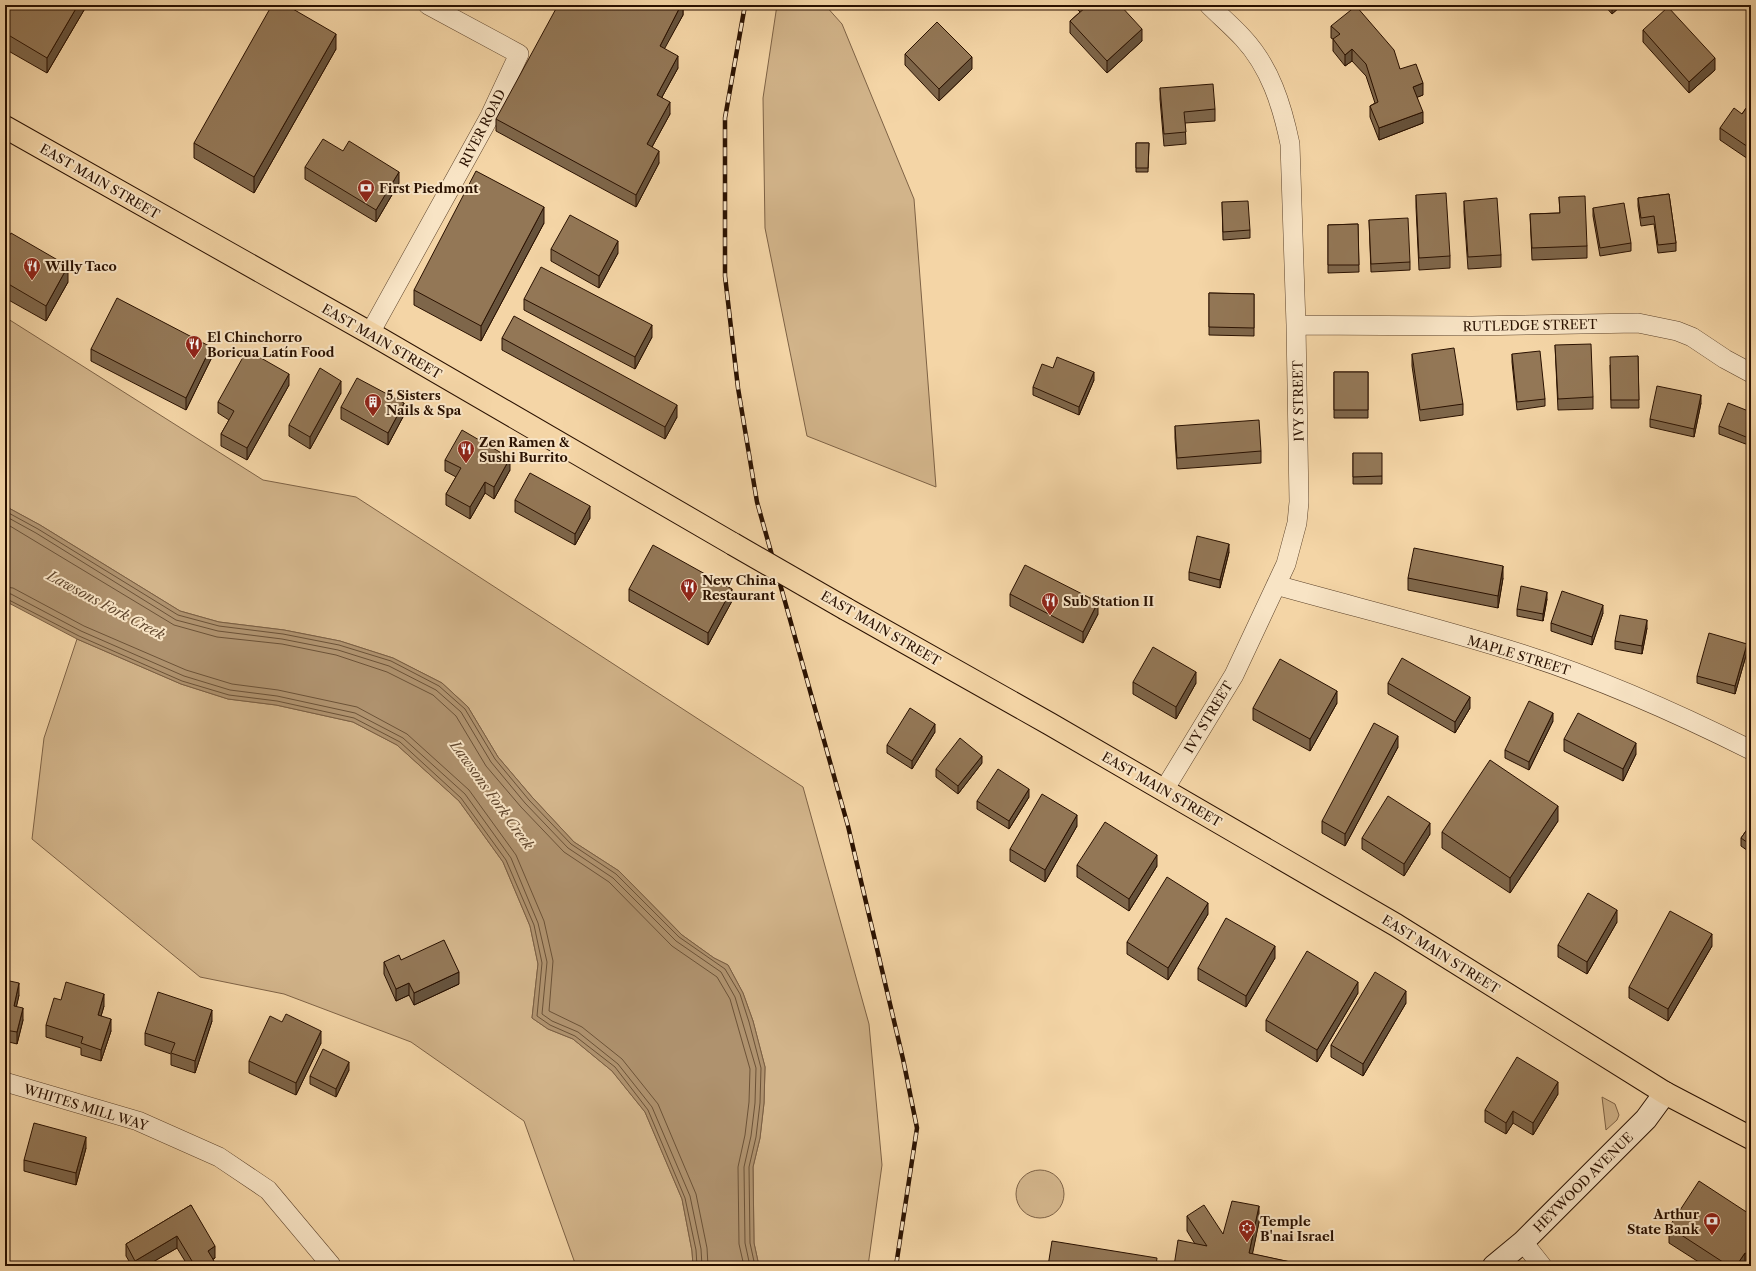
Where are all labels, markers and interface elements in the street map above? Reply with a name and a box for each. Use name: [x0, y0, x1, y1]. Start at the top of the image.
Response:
street label: RIVER ROAD: [456, 86, 508, 170]
street label: EAST MAIN STREET: [37, 140, 163, 222]
bank icon: First Piedmont: [356, 178, 376, 203]
place label: First Piedmont: [379, 180, 479, 196]
restaurant icon: Willy Taco: [22, 256, 42, 281]
place label: Willy Taco: [44, 258, 117, 274]
street label: EAST MAIN STREET: [319, 300, 445, 382]
street label: RUTLEDGE STREET: [1463, 316, 1598, 334]
place label: El Chinchorro Boricua Latín Food: [207, 329, 335, 360]
restaurant icon: El Chinchorro Boricua Latín Food: [184, 334, 204, 359]
street label: IVY STREET: [1289, 360, 1307, 442]
place label: 5 Sisters Nails & Spa: [386, 387, 462, 418]
building icon: 5 Sisters Nails & Spa: [363, 392, 383, 417]
place label: Zen Ramen & Sushi Burrito: [479, 434, 570, 465]
restaurant icon: Zen Ramen & Sushi Burrito: [456, 439, 476, 464]
water label: Lawsons Fork Creek: [43, 566, 169, 644]
place label: New China Restaurant: [702, 572, 777, 603]
restaurant icon: New China Restaurant: [679, 577, 699, 602]
street label: EAST MAIN STREET: [818, 587, 944, 669]
restaurant icon: Sub Station II: [1040, 591, 1060, 616]
place label: Sub Station II: [1063, 593, 1154, 609]
street label: MAPLE STREET: [1466, 632, 1573, 678]
street label: IVY STREET: [1180, 678, 1236, 756]
water label: Lawsons Fork Creek: [446, 736, 538, 854]
street label: EAST MAIN STREET: [1099, 748, 1225, 830]
street label: EAST MAIN STREET: [1379, 911, 1503, 997]
street label: WHITES MILL WAY: [21, 1080, 151, 1134]
street label: HEYWOOD AVENUE: [1530, 1129, 1636, 1235]
place label: Arthur State Bank: [1627, 1206, 1700, 1237]
bank icon: Arthur State Bank: [1702, 1211, 1722, 1236]
place label: Temple B'nai Israel: [1260, 1213, 1335, 1244]
synagogue icon: Temple B'nai Israel: [1237, 1218, 1257, 1243]

